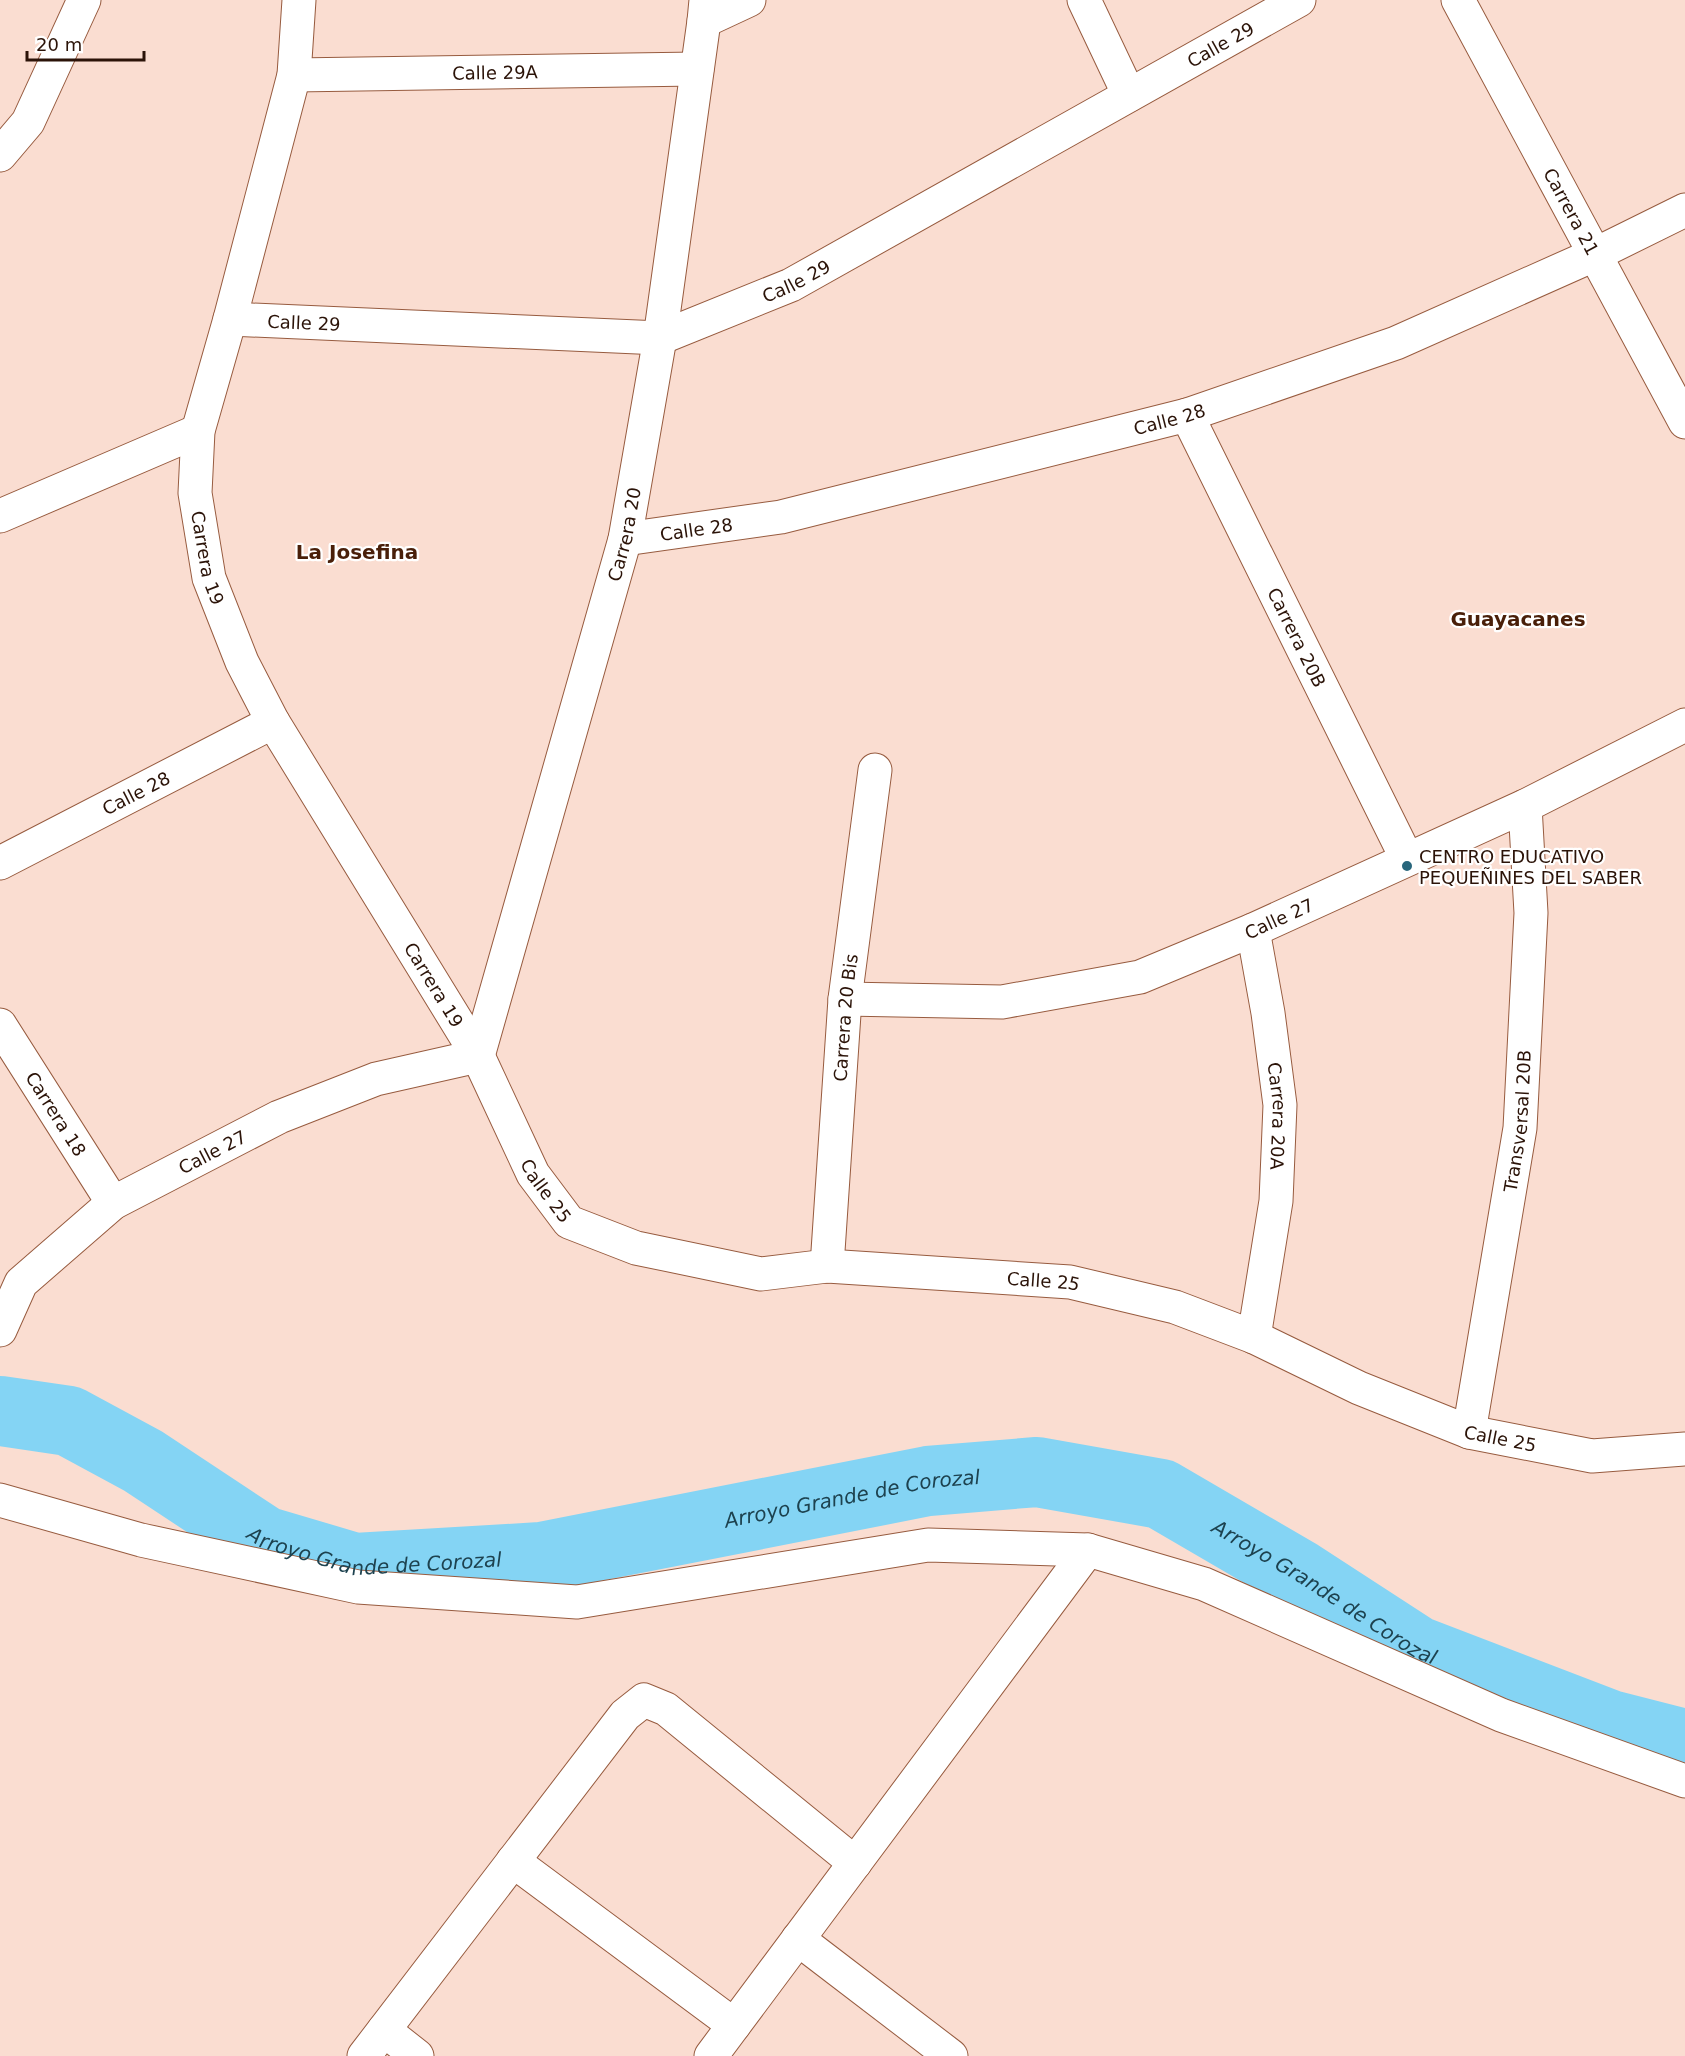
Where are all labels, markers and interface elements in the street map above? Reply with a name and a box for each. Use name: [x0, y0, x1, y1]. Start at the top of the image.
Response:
street label: Calle 29: [1183, 17, 1257, 71]
scale bar: [27, 24, 144, 62]
text: 20 m: [36, 34, 82, 55]
street label: Calle 29A: [452, 61, 539, 83]
street label: Carrera 21: [1540, 164, 1604, 259]
street label: Calle 29: [759, 255, 834, 306]
street label: Calle 29: [267, 310, 341, 334]
street label: Calle 28: [1131, 399, 1208, 439]
street label: Carrera 20: [603, 486, 644, 584]
street label: Carrera 19: [188, 509, 229, 608]
street label: Calle 28: [659, 513, 734, 544]
district label: La Josefina: [296, 540, 418, 564]
street label: Carrera 20B: [1264, 584, 1331, 690]
district label: Guayacanes: [1450, 607, 1586, 631]
street label: Calle 28: [99, 767, 173, 819]
place label: CENTRO EDUCATIVO PEQUEÑINES DEL SABER: [1419, 846, 1642, 888]
marker: CENTRO EDUCATIVO PEQUEÑINES DEL SABER: [1400, 859, 1414, 873]
street label: Calle 27: [1241, 893, 1317, 943]
street label: Carrera 19: [400, 938, 468, 1031]
street label: Carrera 20 Bis: [829, 952, 861, 1082]
street label: Transversal 20B: [1499, 1049, 1534, 1195]
street label: Carrera 20A: [1264, 1061, 1291, 1171]
street label: Carrera 18: [22, 1068, 91, 1160]
street label: Calle 27: [175, 1125, 249, 1178]
street label: Calle 25: [517, 1155, 576, 1226]
street label: Calle 25: [1006, 1267, 1082, 1295]
street label: Calle 25: [1462, 1421, 1538, 1455]
water label: Arroyo Grande de Corozal: [720, 1465, 981, 1533]
water label: Arroyo Grande de Corozal: [1206, 1514, 1441, 1670]
water label: Arroyo Grande de Corozal: [241, 1520, 503, 1580]

